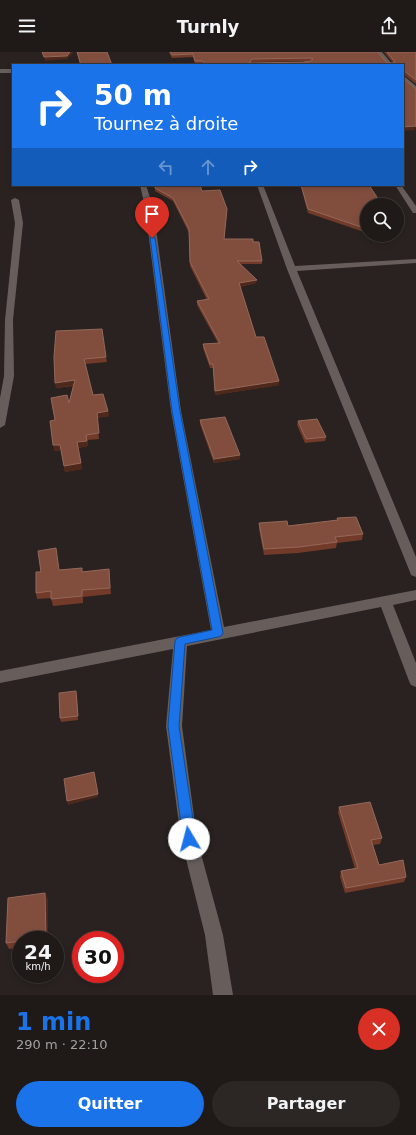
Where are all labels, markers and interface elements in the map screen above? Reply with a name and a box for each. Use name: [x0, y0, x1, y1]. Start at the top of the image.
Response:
icon: menu: [16, 15, 38, 37]
icon: share: [378, 15, 400, 37]
text: Turnly: [177, 16, 239, 37]
text: 50 m: [94, 79, 172, 112]
icon: right: [28, 80, 80, 132]
text: Tournez à droite: [94, 113, 238, 134]
icon: left: [155, 156, 177, 178]
icon: ahead: [197, 156, 219, 178]
icon: right: [239, 156, 261, 178]
pin: [135, 197, 169, 238]
map controls: [360, 198, 404, 242]
button: search: [360, 198, 404, 242]
icon: arrive: [141, 203, 163, 225]
position arrow: [168, 818, 210, 860]
speed limit sign: 30: [72, 931, 124, 983]
text: 24: [24, 940, 52, 964]
text: km/h: [25, 961, 51, 972]
text: 1 min: [16, 1008, 91, 1036]
button: close: [358, 1008, 400, 1050]
text: 290 m · 22:10: [16, 1037, 107, 1052]
button: Quitter: [16, 1081, 204, 1127]
button: Partager: [212, 1081, 400, 1127]

